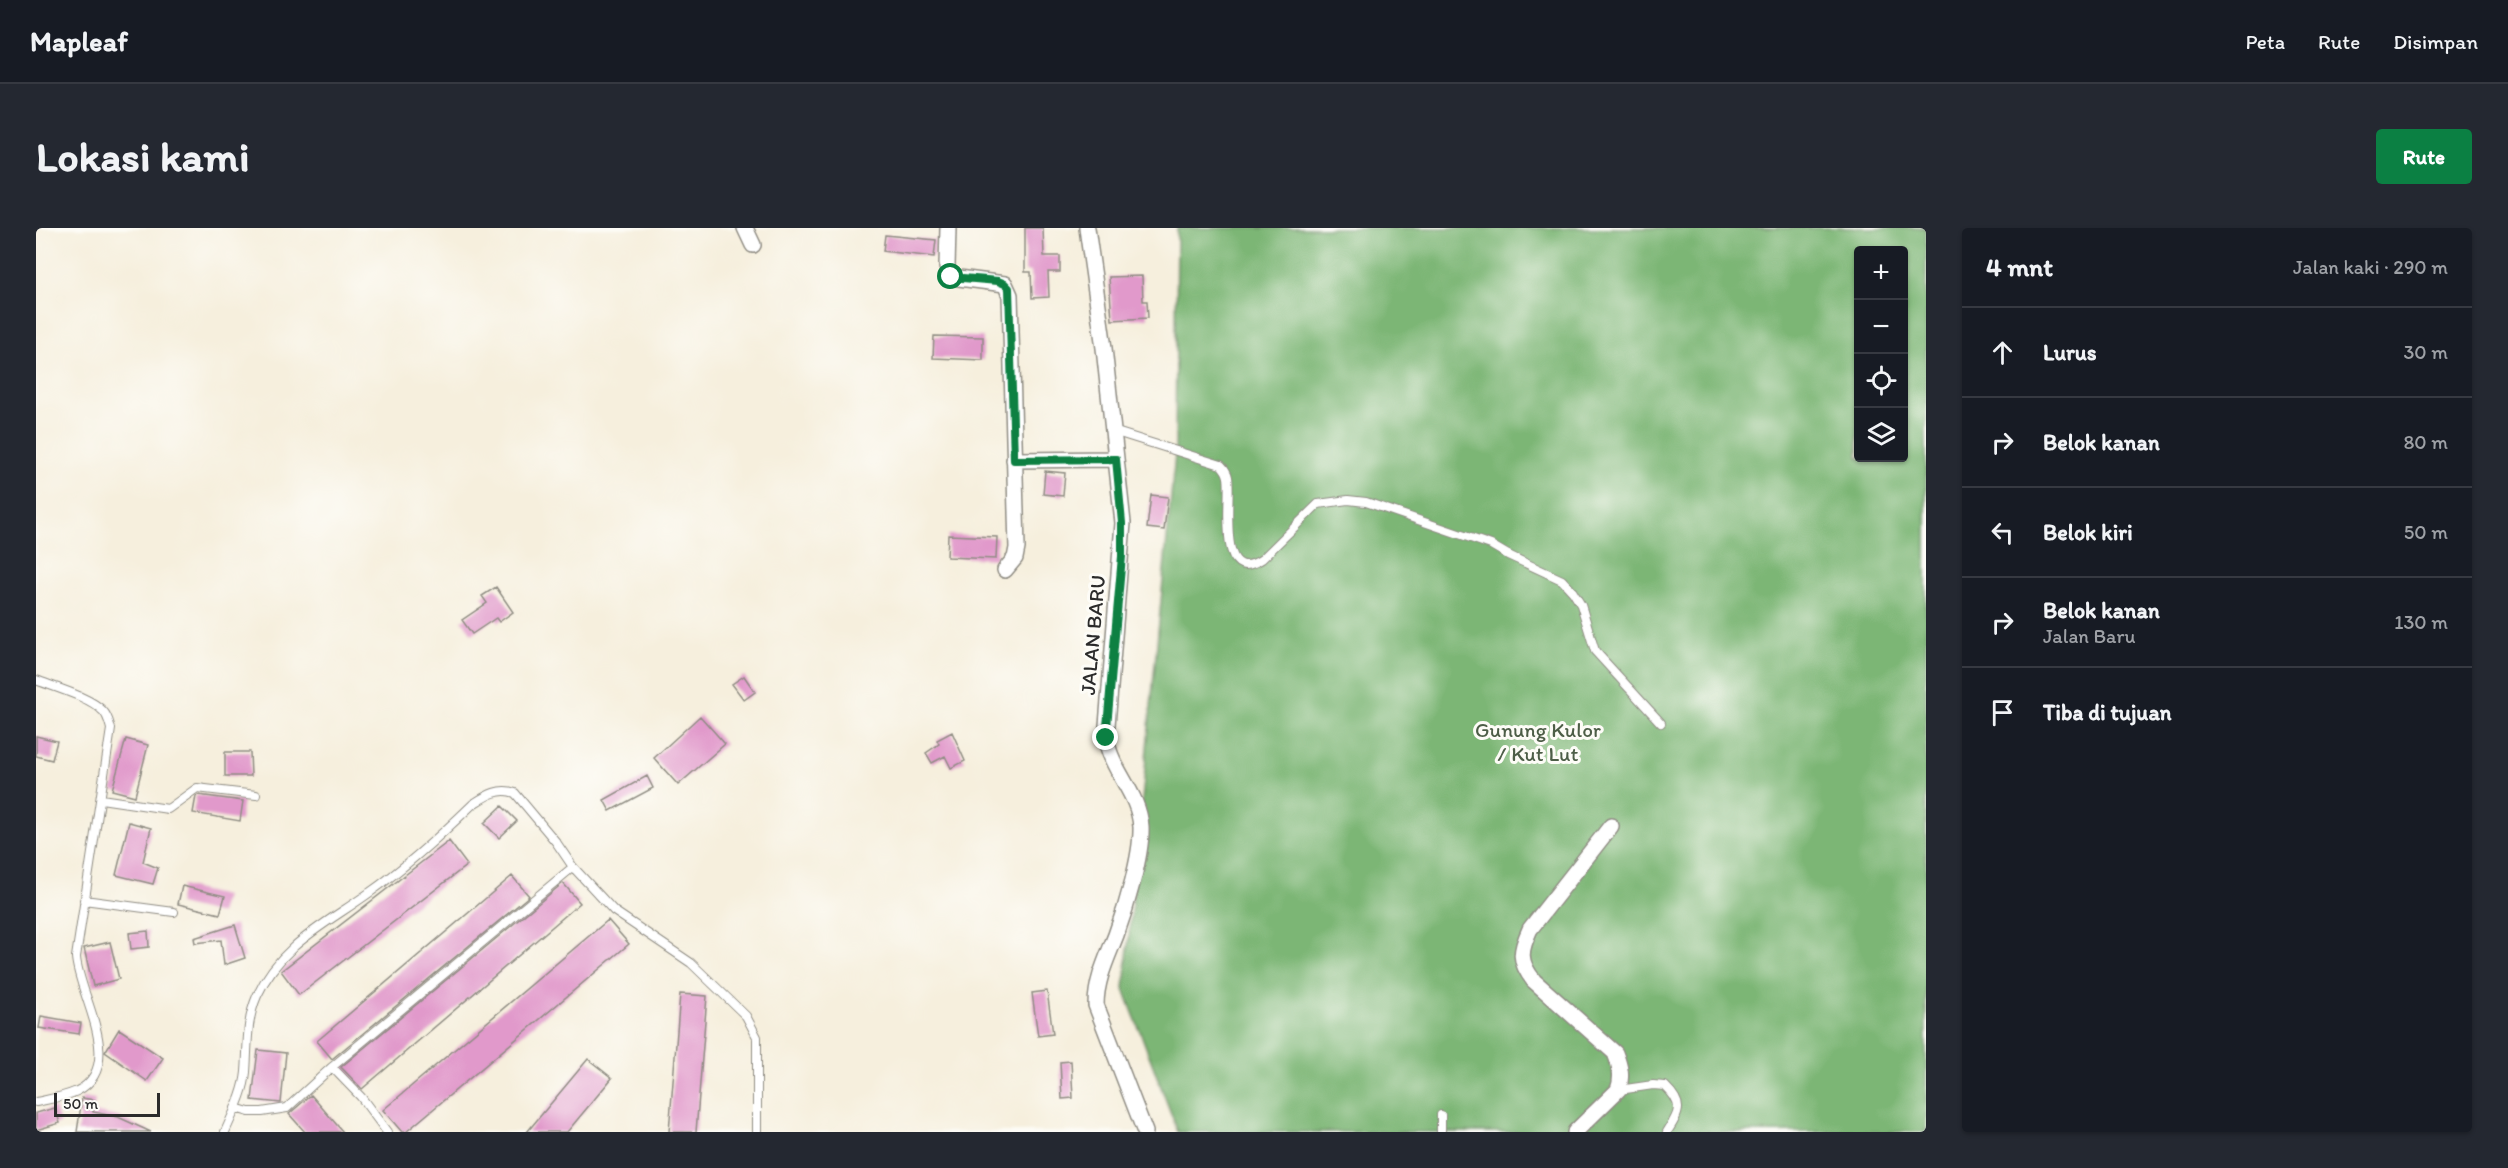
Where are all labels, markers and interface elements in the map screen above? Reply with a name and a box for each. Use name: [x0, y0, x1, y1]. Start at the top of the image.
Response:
text: Mapleaf: [30, 24, 128, 58]
text: Peta: [2245, 29, 2285, 54]
text: Rute: [2318, 29, 2360, 54]
text: Disimpan: [2393, 29, 2478, 54]
button: Rute: [2376, 129, 2472, 184]
text: Lokasi kami: [36, 131, 250, 182]
map controls: [1854, 246, 1908, 462]
button: +: [1854, 246, 1908, 300]
text: 4 mnt: [1986, 251, 2053, 283]
text: Jalan kaki · 290 m: [2293, 255, 2448, 279]
route start: [937, 263, 963, 289]
button: −: [1854, 300, 1908, 354]
icon: ahead: [1986, 336, 2019, 369]
text: Lurus: [2043, 339, 2097, 366]
text: 30 m: [2403, 340, 2448, 364]
button: locate: [1854, 354, 1908, 408]
button: layers: [1854, 408, 1908, 462]
icon: right: [1986, 426, 2019, 459]
text: Belok kanan: [2043, 429, 2160, 456]
text: 80 m: [2403, 430, 2448, 454]
icon: left: [1986, 516, 2019, 549]
text: Belok kiri: [2043, 519, 2133, 546]
text: 50 m: [2404, 520, 2448, 544]
street label: JALAN BARU: [1075, 574, 1110, 696]
text: Belok kanan: [2043, 597, 2160, 624]
icon: right: [1986, 606, 2019, 639]
text: 130 m: [2394, 610, 2448, 634]
text: Jalan Baru: [2043, 624, 2135, 648]
icon: arrive: [1986, 696, 2019, 729]
text: Tiba di tujuan: [2043, 699, 2172, 726]
park label: Gunung Kulor / Kut Lut: [1475, 717, 1601, 766]
route end: [1092, 724, 1118, 750]
scale bar: [54, 1090, 160, 1118]
text: 50 m: [63, 1094, 98, 1113]

